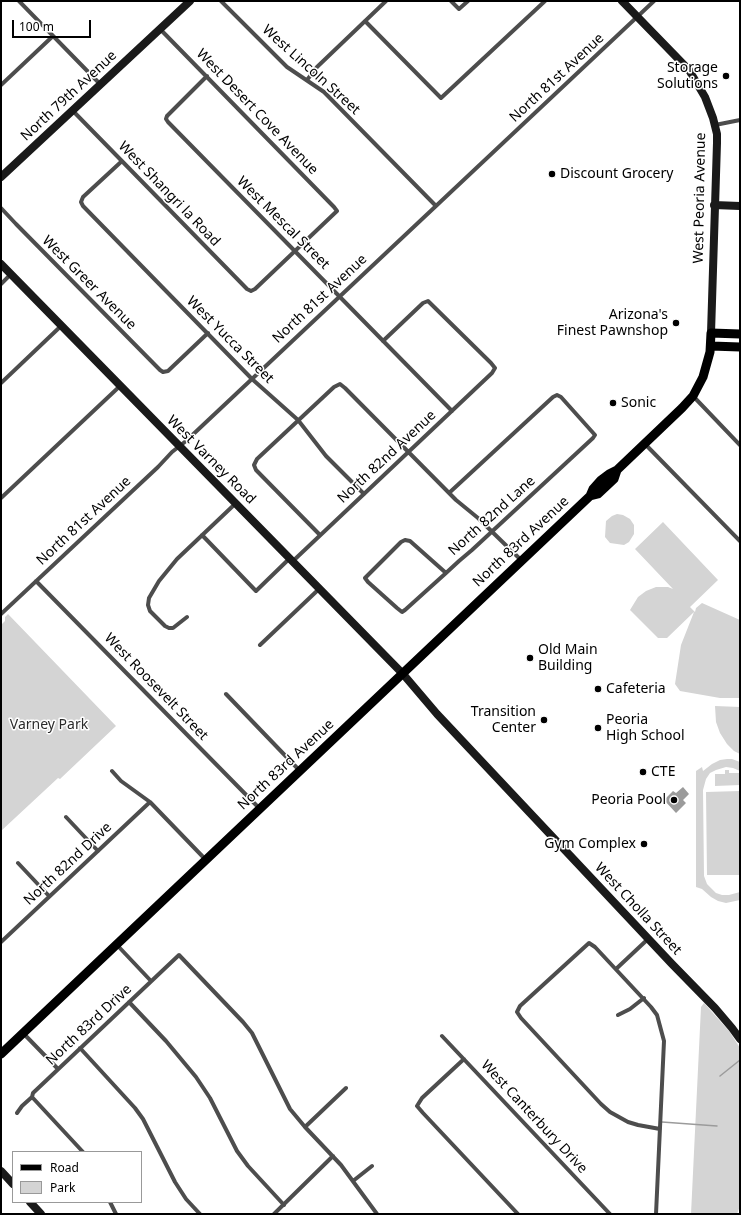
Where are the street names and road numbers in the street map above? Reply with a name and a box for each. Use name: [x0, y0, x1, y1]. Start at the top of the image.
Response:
street label: West Lincoln Street: [259, 22, 363, 118]
street label: North 81st Avenue: [506, 30, 608, 126]
street label: West Desert Cove Avenue: [193, 46, 321, 178]
street label: North 79th Avenue: [18, 47, 120, 145]
street label: West Peoria Avenue: [690, 132, 710, 264]
street label: West Shangri la Road: [115, 138, 223, 250]
street label: West Mescal Street: [233, 173, 333, 273]
street label: West Greer Avenue: [38, 232, 140, 334]
street label: North 81st Avenue: [269, 251, 371, 347]
street label: West Yucca Street: [183, 293, 277, 387]
street label: North 82nd Avenue: [334, 407, 440, 507]
street label: West Varney Road: [163, 412, 259, 508]
street label: North 81st Avenue: [33, 473, 135, 569]
street label: North 82nd Lane: [445, 473, 539, 559]
street label: North 83rd Avenue: [470, 493, 572, 591]
street label: West Roosevelt Street: [100, 630, 212, 744]
street label: North 83rd Avenue: [235, 716, 337, 814]
street label: North 82nd Drive: [21, 819, 115, 909]
street label: West Cholla Street: [591, 859, 685, 959]
street label: North 83rd Drive: [43, 981, 135, 1069]
street label: West Canterbury Drive: [477, 1057, 591, 1177]

